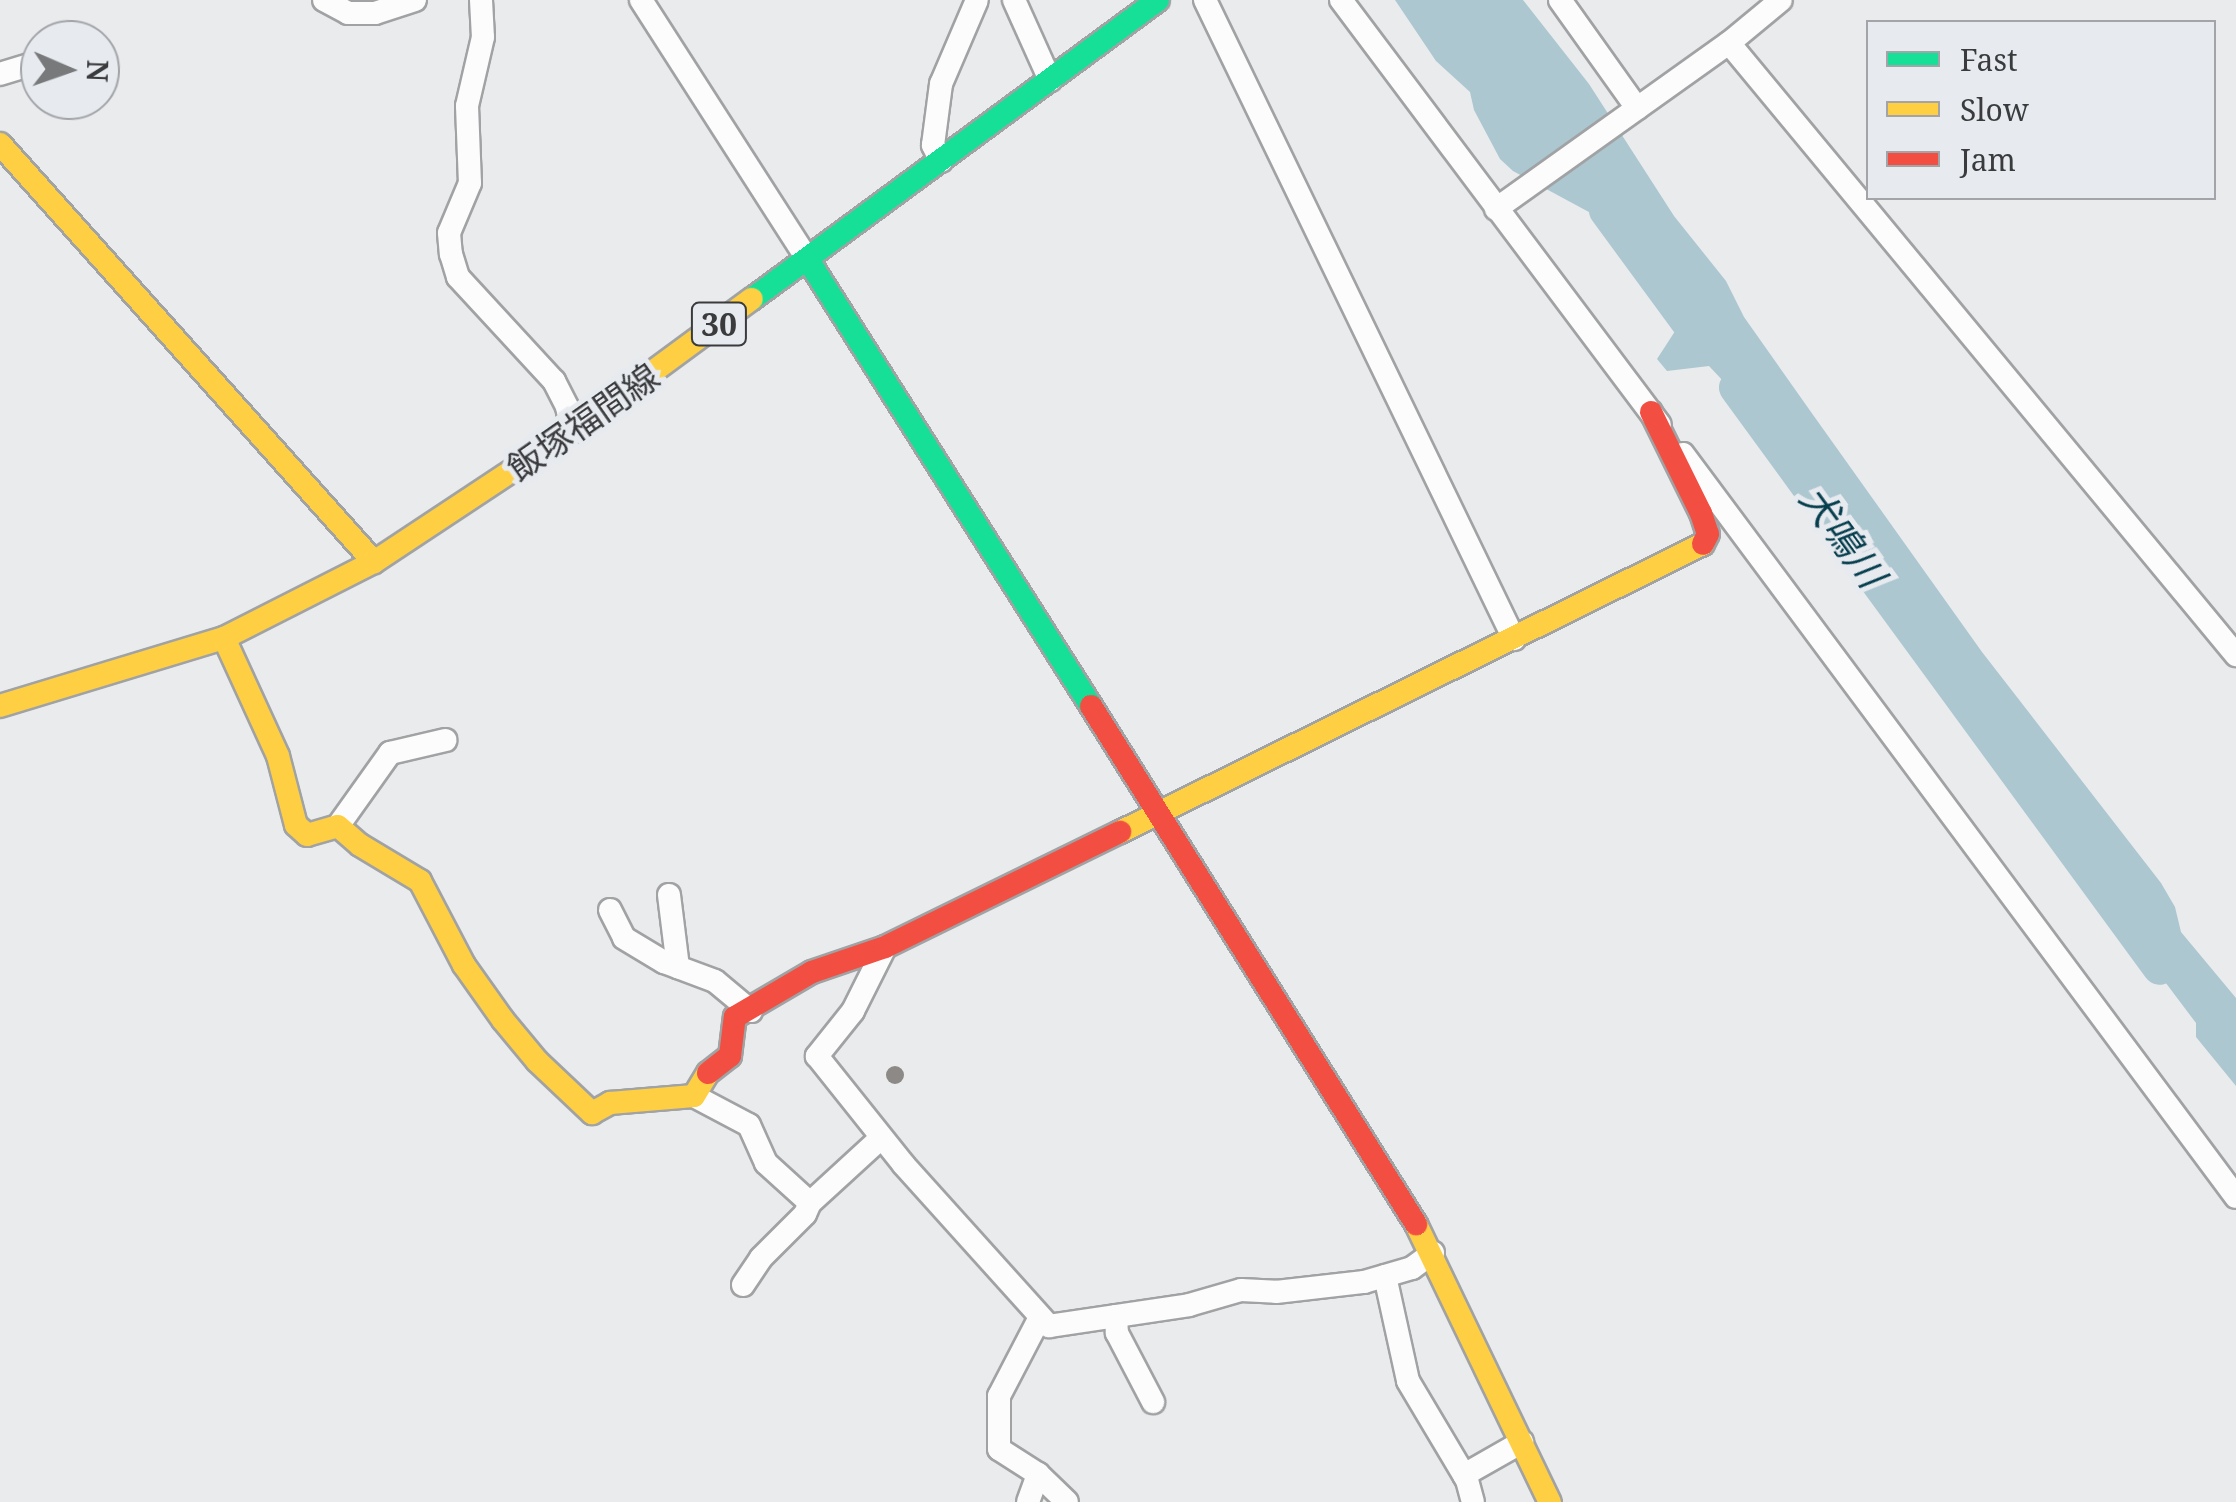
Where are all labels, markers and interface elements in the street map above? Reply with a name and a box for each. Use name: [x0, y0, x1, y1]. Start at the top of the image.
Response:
north arrow: [20, 20, 120, 120]
legend: [1866, 20, 2216, 200]
text: Fast: [1960, 39, 2017, 80]
text: N: [79, 59, 117, 83]
text: Slow: [1960, 89, 2029, 130]
text: Jam: [1960, 139, 2016, 180]
road number: 30: [689, 297, 749, 351]
street label: 飯塚福間線: [499, 355, 667, 489]
water label: 犬鳴川: [1791, 476, 1895, 596]

